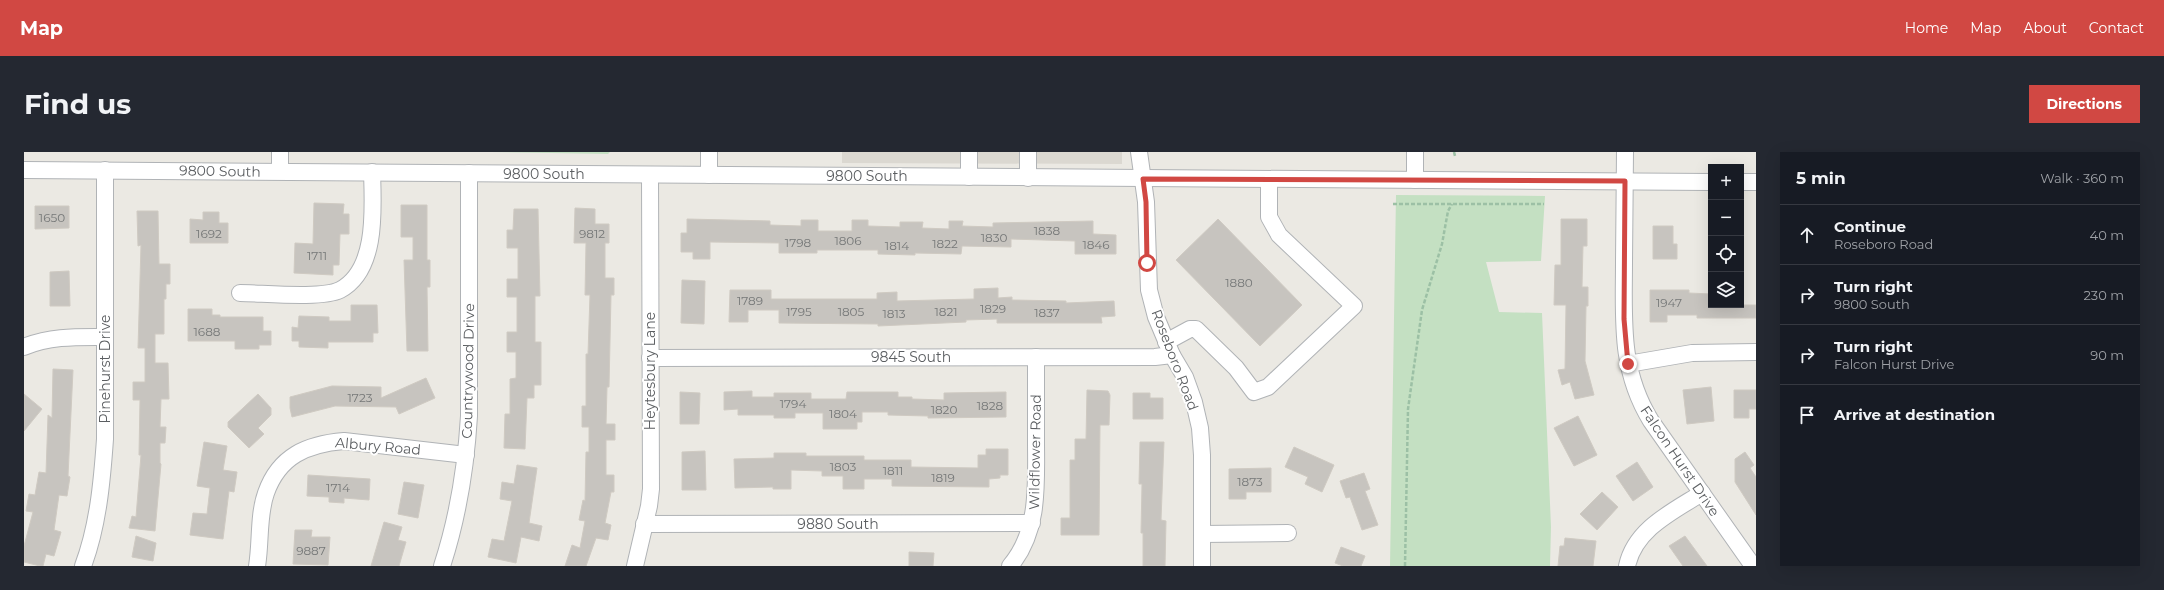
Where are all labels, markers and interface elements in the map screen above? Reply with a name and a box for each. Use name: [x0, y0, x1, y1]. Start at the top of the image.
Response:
text: Map: [20, 17, 63, 40]
text: Home: [1905, 19, 1948, 37]
text: Map: [1970, 19, 2001, 37]
text: About: [2023, 19, 2067, 37]
text: Contact: [2089, 19, 2144, 37]
button: Directions: [2029, 85, 2140, 123]
text: Find us: [24, 87, 131, 121]
street label: 9800 South: [179, 161, 261, 181]
map controls: [1708, 164, 1744, 308]
button: +: [1708, 164, 1744, 200]
street label: 9800 South: [503, 165, 585, 183]
street label: 9800 South: [826, 167, 908, 185]
text: 5 min: [1796, 168, 1846, 188]
text: Walk · 360 m: [2040, 170, 2124, 186]
button: −: [1708, 200, 1744, 236]
house number: 1650: [39, 210, 65, 225]
text: Continue: [1834, 217, 1906, 236]
house number: 1838: [1034, 223, 1061, 238]
icon: ahead: [1796, 224, 1818, 246]
house number: 1692: [196, 226, 222, 241]
house number: 9812: [579, 226, 605, 241]
text: 40 m: [2090, 227, 2124, 243]
house number: 1830: [981, 230, 1007, 245]
house number: 1806: [834, 233, 862, 248]
house number: 1798: [785, 235, 812, 250]
house number: 1822: [932, 236, 958, 251]
button: locate: [1708, 236, 1744, 272]
text: Roseboro Road: [1834, 236, 1933, 252]
house number: 1846: [1082, 237, 1110, 252]
house number: 1814: [885, 238, 909, 253]
house number: 1711: [307, 248, 327, 263]
route start: [1138, 254, 1156, 272]
button: layers: [1708, 272, 1744, 308]
house number: 1880: [1225, 275, 1253, 290]
text: Turn right: [1834, 277, 1913, 296]
icon: right: [1796, 284, 1818, 306]
text: 230 m: [2083, 287, 2124, 303]
house number: 1789: [737, 293, 763, 308]
house number: 1947: [1656, 295, 1682, 310]
text: 9800 South: [1834, 296, 1910, 312]
house number: 1829: [980, 301, 1006, 316]
street label: Countrywood Drive: [458, 303, 478, 439]
house number: 1795: [786, 304, 812, 319]
house number: 1805: [838, 304, 865, 319]
house number: 1821: [934, 304, 958, 319]
house number: 1837: [1034, 305, 1060, 320]
house number: 1813: [882, 306, 906, 321]
street label: Roseboro Road: [1147, 307, 1203, 413]
street label: Heytesbury Lane: [641, 312, 659, 430]
street label: Pinehurst Drive: [96, 314, 114, 424]
house number: 1688: [194, 324, 221, 339]
text: Turn right: [1834, 337, 1913, 356]
icon: right: [1796, 344, 1818, 366]
text: 90 m: [2090, 347, 2124, 363]
street label: 9845 South: [871, 348, 951, 366]
route end: [1619, 355, 1637, 373]
text: Falcon Hurst Drive: [1834, 356, 1954, 372]
house number: 1723: [348, 390, 373, 405]
street label: Wildflower Road: [1025, 394, 1045, 510]
house number: 1794: [780, 396, 806, 411]
house number: 1828: [977, 398, 1004, 413]
house number: 1820: [931, 402, 957, 417]
street label: Falcon Hurst Drive: [1636, 402, 1724, 520]
icon: arrive: [1796, 404, 1818, 426]
text: Arrive at destination: [1834, 405, 1995, 424]
house number: 1804: [829, 406, 857, 421]
street label: Albury Road: [334, 433, 422, 459]
house number: 1803: [830, 459, 857, 474]
house number: 1811: [883, 463, 903, 478]
house number: 1819: [931, 470, 955, 485]
house number: 1873: [1237, 474, 1263, 489]
house number: 1714: [326, 480, 350, 495]
street label: 9880 South: [797, 515, 879, 533]
house number: 9887: [296, 543, 326, 558]

